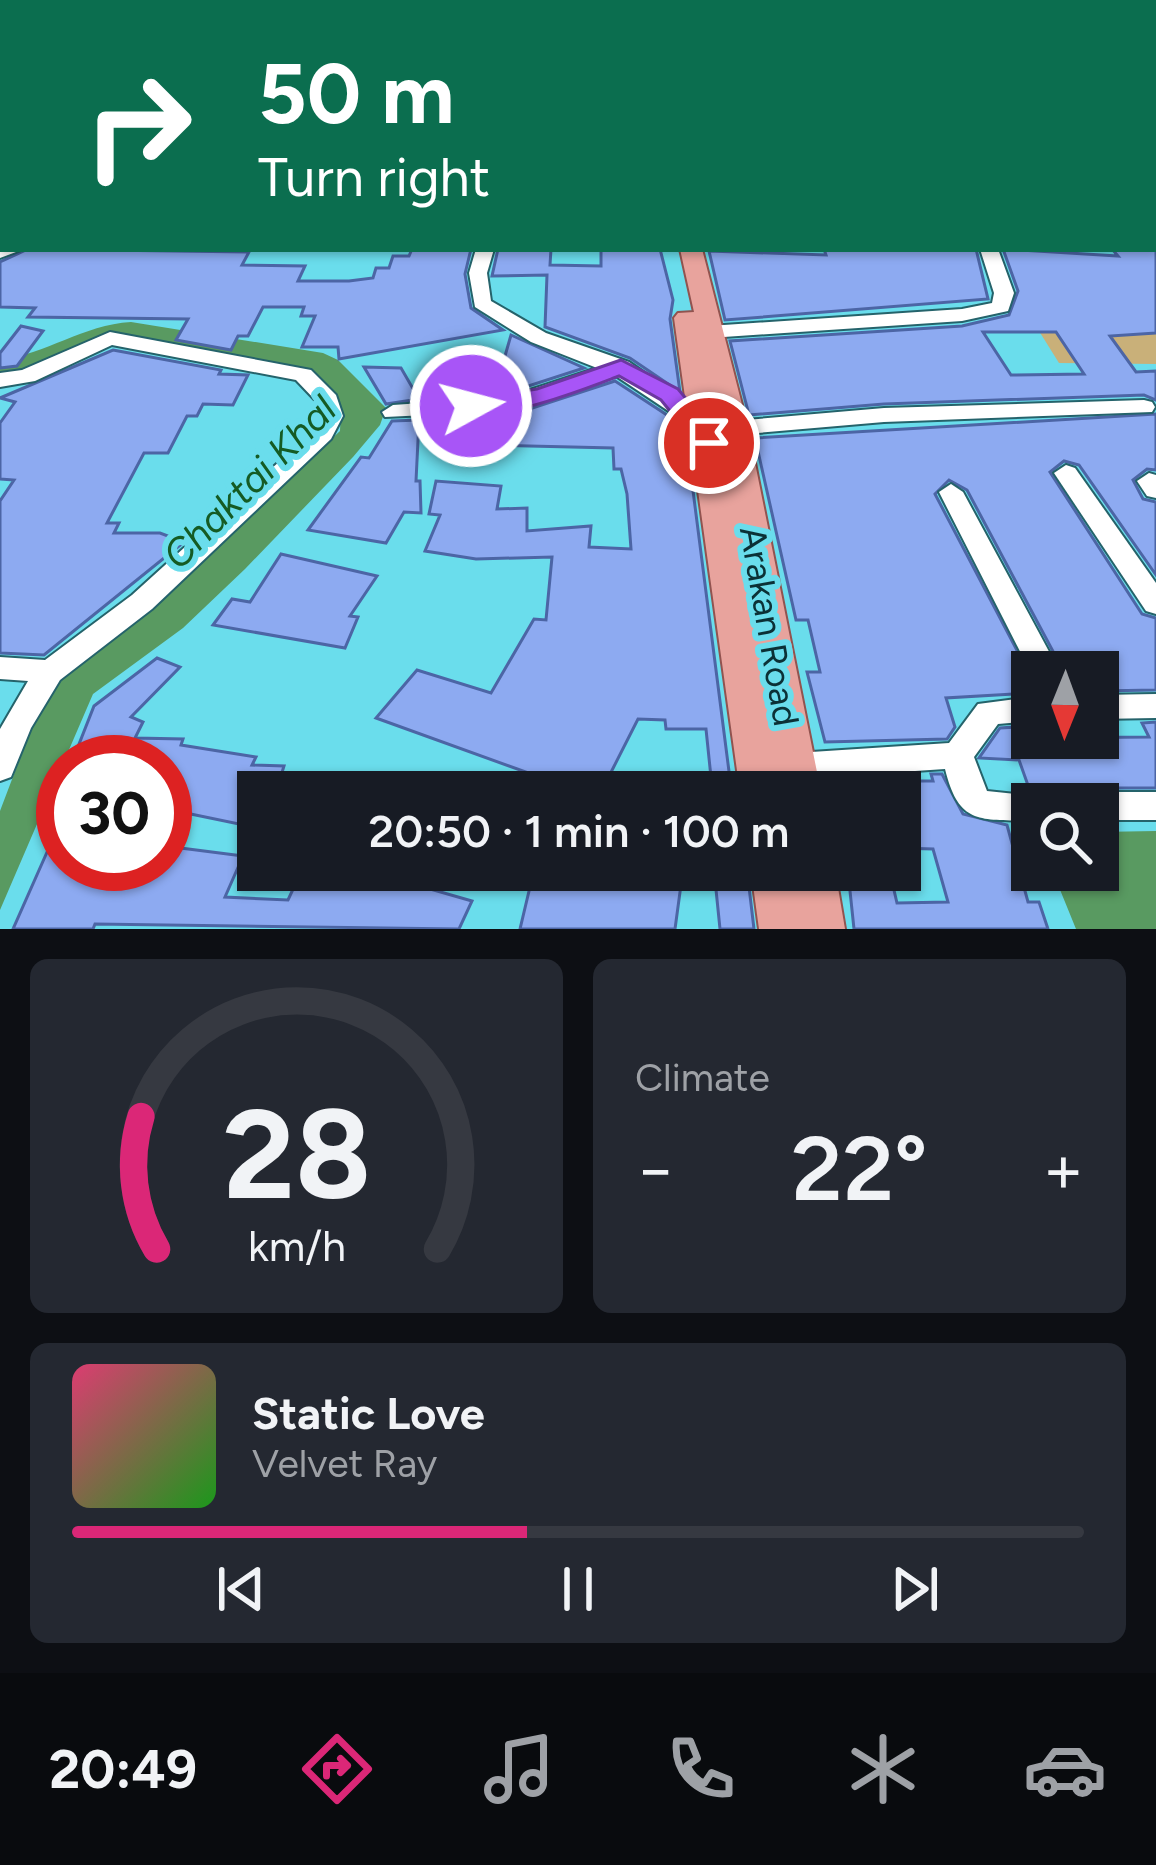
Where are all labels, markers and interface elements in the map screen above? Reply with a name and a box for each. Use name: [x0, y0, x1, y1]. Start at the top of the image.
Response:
text: 50 m: [258, 43, 454, 144]
icon: right: [60, 48, 216, 204]
text: Turn right: [258, 145, 490, 210]
position arrow: [408, 343, 534, 469]
water label: Chaktai Khal: [153, 386, 346, 579]
pin: [658, 392, 760, 494]
icon: arrive: [676, 410, 742, 476]
street label: Arakan Road: [731, 523, 808, 729]
north arrow: [1011, 651, 1119, 759]
map controls: [1011, 651, 1119, 891]
speed limit sign: 30: [36, 735, 192, 891]
button: search: [1011, 783, 1119, 891]
text: 20:50 · 1 min · 100 m: [369, 804, 789, 858]
text: Climate: [635, 1054, 770, 1101]
text: 28: [222, 1079, 371, 1229]
text: 22°: [791, 1114, 928, 1223]
text: −: [635, 1129, 676, 1209]
text: +: [1043, 1129, 1084, 1209]
text: km/h: [248, 1220, 345, 1272]
text: Static Love: [252, 1386, 485, 1440]
text: Velvet Ray: [252, 1440, 437, 1487]
icon: previous: [208, 1556, 274, 1622]
icon: pause: [545, 1556, 611, 1622]
icon: next: [882, 1556, 948, 1622]
icon: directions: [295, 1727, 379, 1811]
icon: music: [477, 1727, 561, 1811]
icon: phone: [659, 1727, 743, 1811]
icon: climate: [841, 1727, 925, 1811]
icon: car: [1023, 1727, 1107, 1811]
text: 20:49: [49, 1737, 197, 1802]

